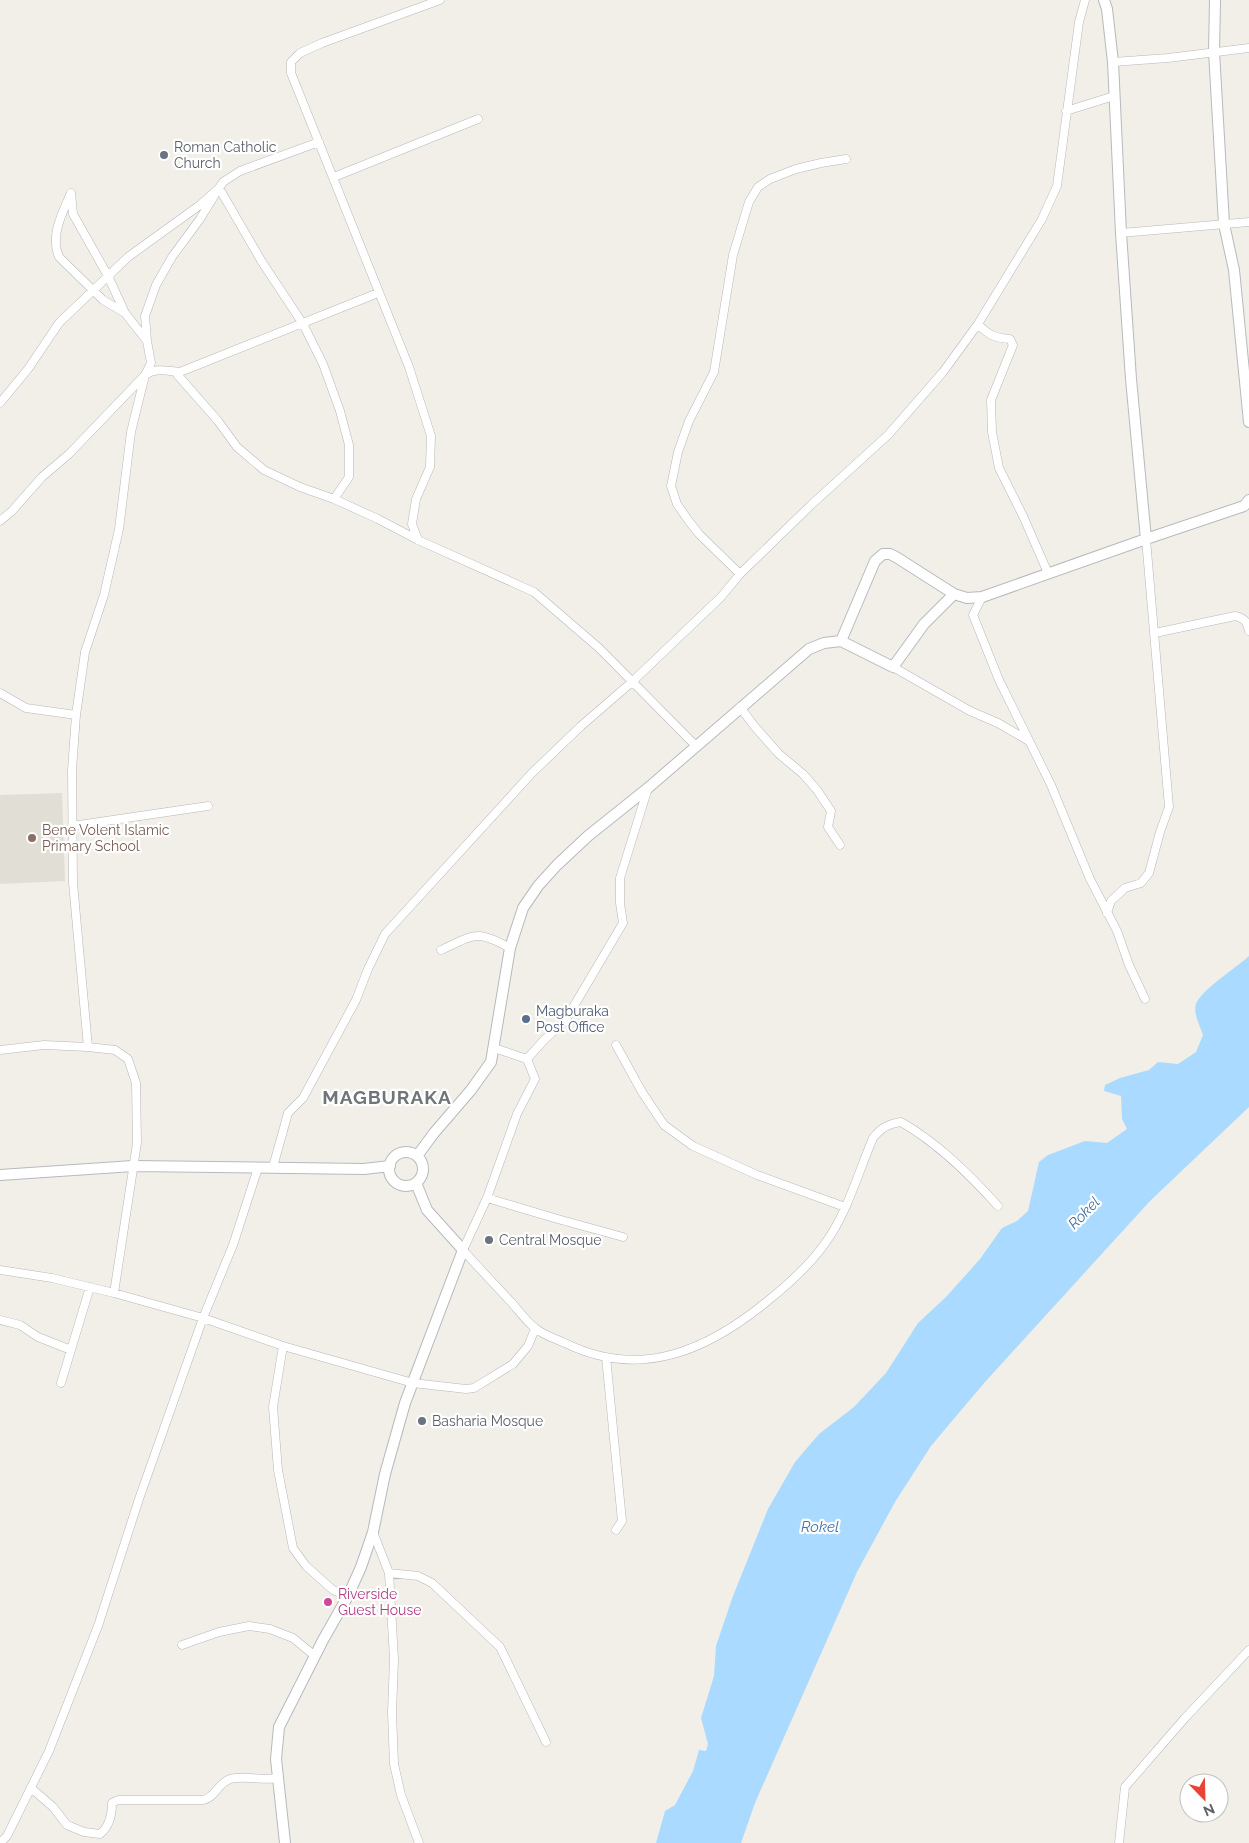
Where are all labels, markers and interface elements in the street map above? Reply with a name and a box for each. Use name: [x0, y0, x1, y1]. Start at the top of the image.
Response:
place label: Roman Catholic Church: [174, 139, 277, 171]
marker: Roman Catholic Church: [158, 149, 170, 161]
place label: Bene Volent Islamic Primary School: [42, 822, 170, 854]
marker: Bene Volent Islamic Primary School: [26, 832, 38, 844]
place label: Magburaka Post Office: [536, 1003, 609, 1035]
marker: Magburaka Post Office: [520, 1013, 532, 1025]
district label: MAGBURAKA: [322, 1086, 452, 1108]
water label: Rokel: [1064, 1193, 1104, 1233]
place label: Central Mosque: [499, 1232, 602, 1248]
marker: Central Mosque: [483, 1234, 495, 1246]
place label: Basharia Mosque: [432, 1413, 543, 1429]
marker: Basharia Mosque: [416, 1415, 428, 1427]
water label: Rokel: [801, 1518, 839, 1536]
place label: Riverside Guest House: [338, 1586, 421, 1618]
marker: Riverside Guest House: [322, 1596, 334, 1608]
north arrow: [1179, 1773, 1229, 1823]
text: N: [1201, 1801, 1217, 1819]

